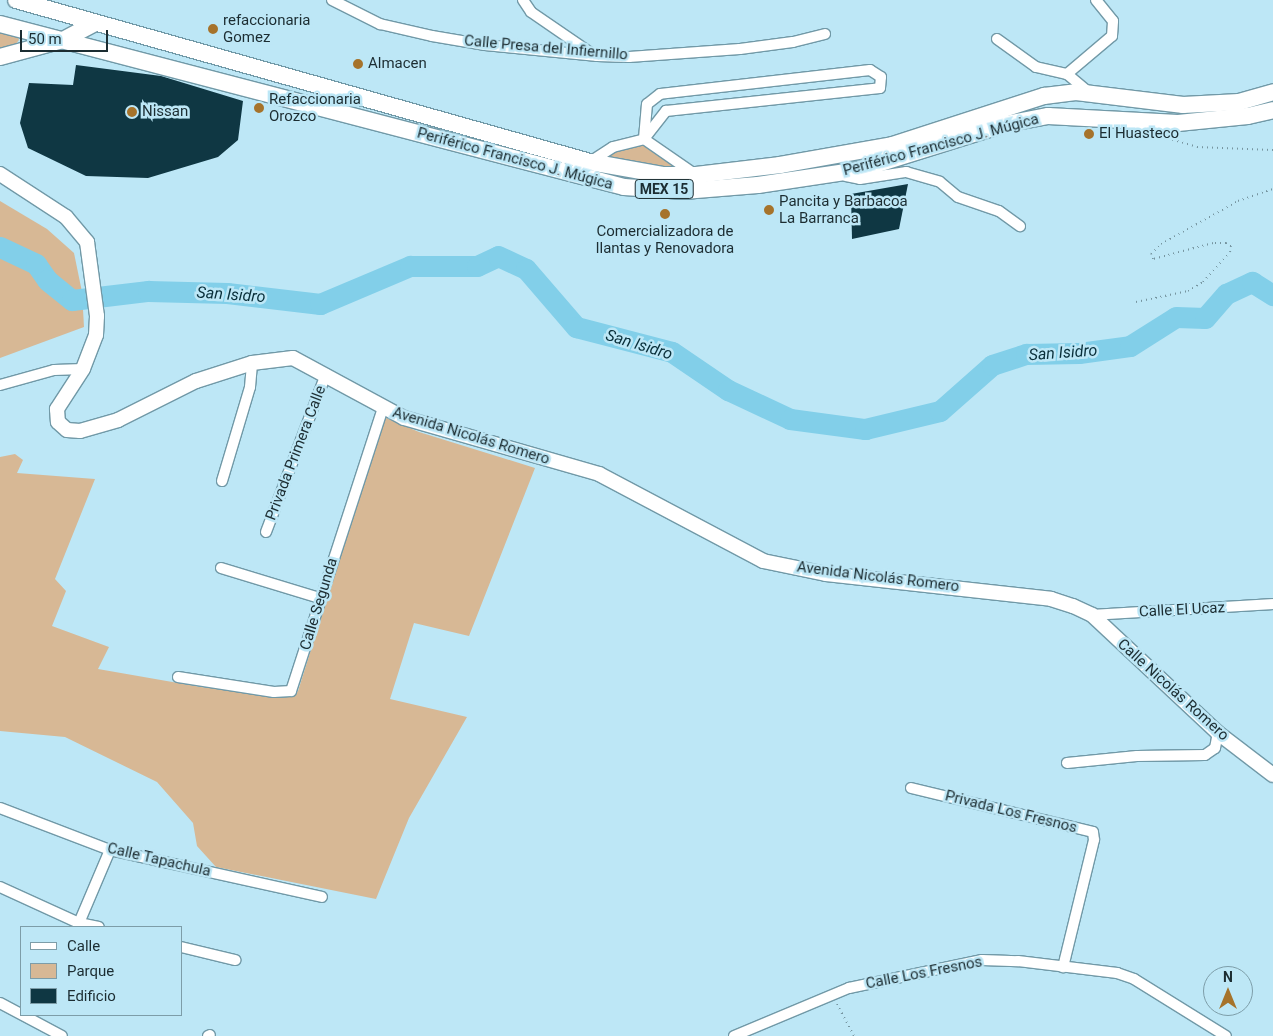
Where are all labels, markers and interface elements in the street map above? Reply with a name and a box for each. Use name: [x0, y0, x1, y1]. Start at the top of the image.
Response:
place label: refaccionaria Gomez: [223, 11, 311, 46]
scale bar: [22, 20, 110, 52]
marker: refaccionaria Gomez: [207, 23, 219, 35]
text: 50 m: [28, 30, 62, 48]
street label: Calle Presa del Infiernillo: [463, 32, 629, 64]
place label: Almacen: [368, 55, 427, 73]
marker: Almacen: [352, 58, 364, 70]
place label: Refaccionaria Orozco: [269, 90, 361, 125]
marker: Refaccionaria Orozco: [253, 102, 265, 114]
place label: Nissan: [142, 103, 188, 121]
marker: Nissan: [126, 106, 138, 118]
street label: Periférico Francisco J. Múgica: [841, 110, 1041, 180]
street label: Periférico Francisco J. Múgica: [415, 124, 615, 194]
place label: El Huasteco: [1099, 125, 1179, 143]
marker: El Huasteco: [1083, 128, 1095, 140]
road number: MEX 15: [634, 178, 694, 200]
place label: Pancita y Barbacoa La Barranca: [779, 192, 908, 227]
marker: Pancita y Barbacoa La Barranca: [763, 204, 775, 216]
marker: Comercializadora de llantas y Renovadora: [659, 208, 671, 220]
place label: Comercializadora de llantas y Renovadora: [596, 222, 734, 257]
water label: San Isidro: [196, 283, 266, 307]
water label: San Isidro: [603, 326, 675, 364]
water label: San Isidro: [1028, 341, 1098, 365]
street label: Privada Primera Calle: [262, 383, 330, 523]
street label: Avenida Nicolás Romero: [390, 404, 552, 468]
street label: Calle Segunda: [296, 556, 342, 652]
street label: Avenida Nicolás Romero: [796, 558, 960, 596]
street label: Calle El Ucaz: [1139, 599, 1225, 621]
street label: Calle Nicolás Romero: [1114, 635, 1232, 745]
street label: Privada Los Fresnos: [943, 787, 1079, 837]
street label: Calle Tapachula: [105, 839, 213, 881]
legend: [20, 926, 182, 1016]
text: Calle: [67, 937, 100, 955]
street label: Calle Los Fresnos: [864, 953, 984, 993]
text: Parque: [67, 962, 114, 980]
north arrow: [1203, 966, 1253, 1016]
text: N: [1223, 969, 1233, 985]
text: Edificio: [67, 987, 116, 1005]

